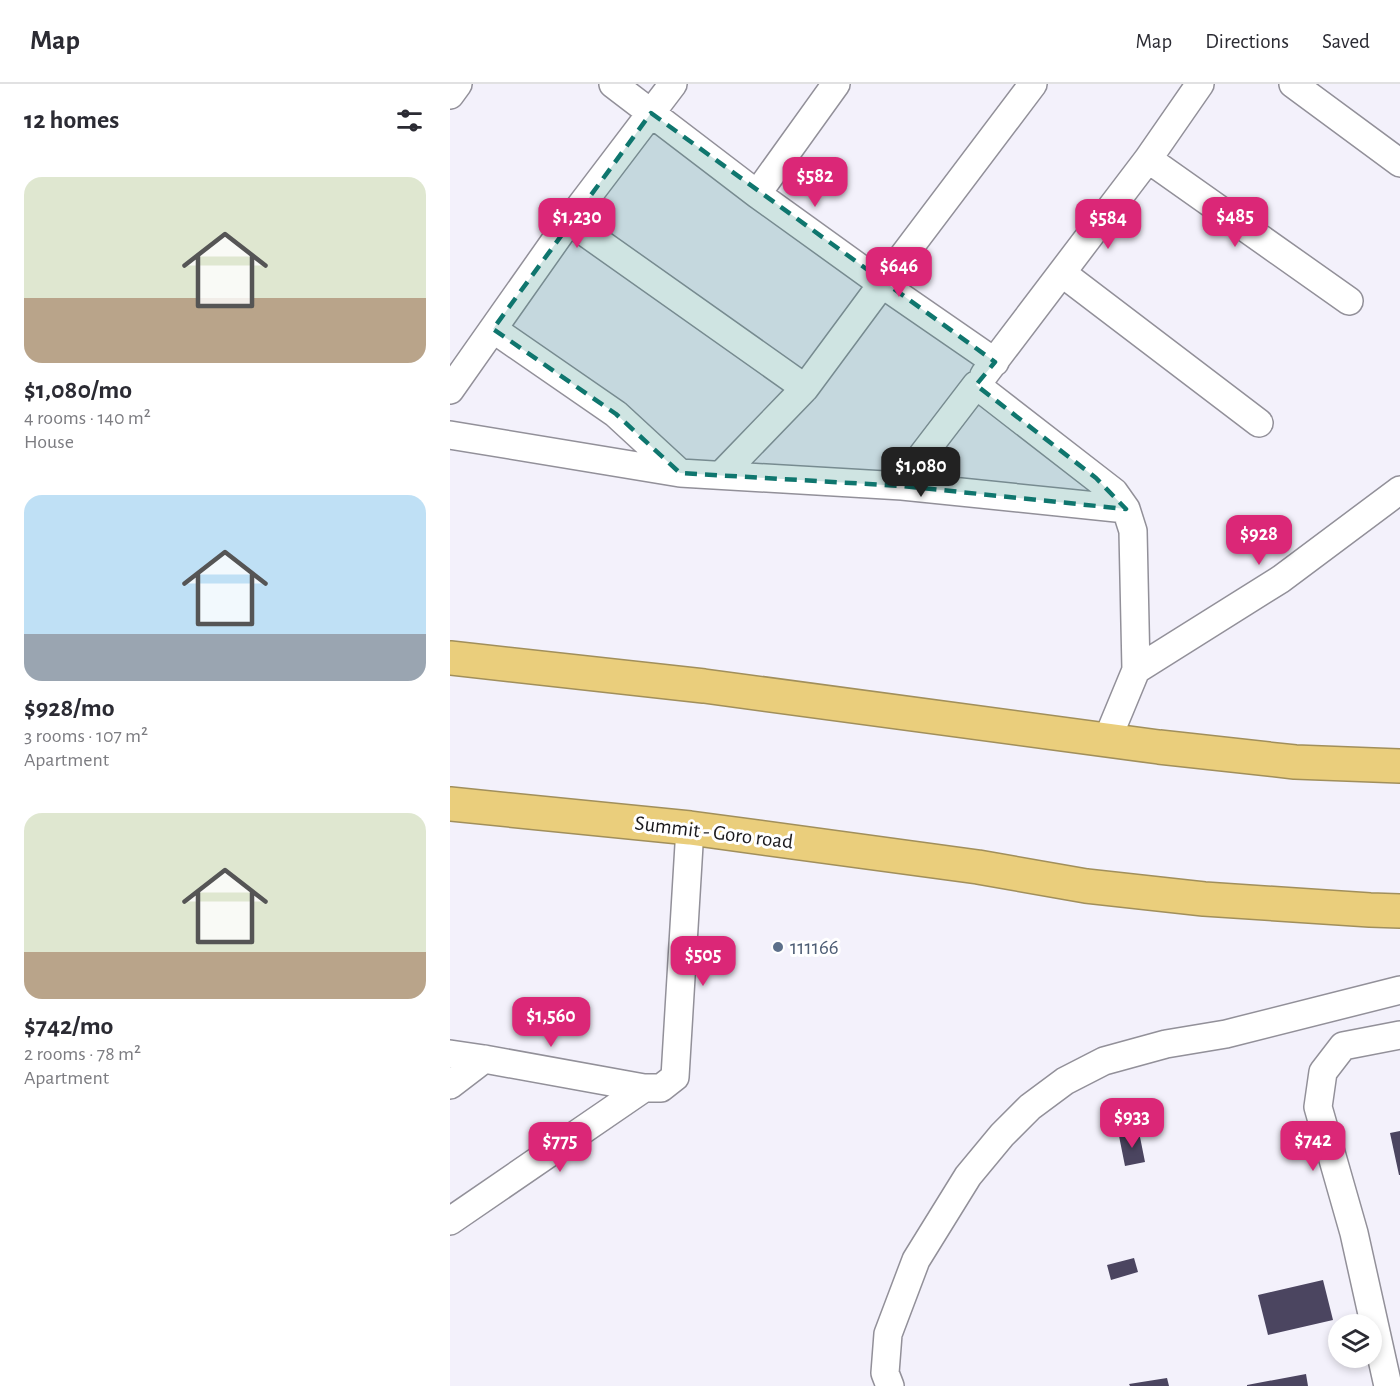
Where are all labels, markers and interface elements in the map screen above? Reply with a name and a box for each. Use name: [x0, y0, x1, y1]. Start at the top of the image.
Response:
text: Map: [30, 27, 80, 55]
text: Map: [1136, 31, 1172, 52]
text: Directions: [1205, 31, 1289, 52]
text: Saved: [1322, 31, 1370, 52]
icon: filters: [393, 104, 426, 137]
text: 12 homes: [24, 107, 119, 133]
pin: $582: [779, 157, 851, 208]
text: $582: [797, 166, 833, 186]
pin: $485: [1199, 197, 1271, 248]
pin: $1,230: [528, 198, 626, 249]
pin: $584: [1072, 199, 1144, 250]
text: $485: [1216, 206, 1254, 226]
text: $1,230: [552, 207, 602, 227]
text: $584: [1089, 208, 1127, 228]
icon: home: [171, 216, 279, 324]
pin: $646: [863, 247, 935, 298]
text: $646: [880, 256, 918, 276]
text: $1,080/mo: [24, 377, 132, 403]
text: 4 rooms · 140 m²: [24, 408, 151, 428]
text: House: [24, 432, 74, 452]
pin: $1,080: [872, 447, 970, 498]
text: $1,080: [895, 456, 947, 476]
pin: $928: [1223, 515, 1295, 566]
text: $928: [1240, 524, 1278, 544]
icon: home: [171, 534, 279, 642]
text: $928/mo: [24, 695, 115, 721]
text: 3 rooms · 107 m²: [24, 726, 148, 746]
text: Apartment: [24, 750, 109, 770]
street label: Summit - Goro road: [634, 812, 794, 853]
icon: home: [171, 852, 279, 960]
pin: $505: [667, 936, 739, 987]
place label: 111166: [790, 937, 839, 958]
marker: 111166: [771, 940, 785, 954]
text: $505: [685, 945, 721, 965]
pin: $1,560: [502, 997, 600, 1048]
text: $1,560: [526, 1006, 576, 1026]
text: $742/mo: [24, 1013, 113, 1039]
text: 2 rooms · 78 m²: [24, 1044, 141, 1064]
text: Apartment: [24, 1068, 109, 1088]
pin: $933: [1096, 1098, 1168, 1149]
text: $933: [1114, 1107, 1150, 1127]
pin: $742: [1277, 1121, 1349, 1172]
pin: $775: [524, 1122, 596, 1173]
text: $742: [1294, 1130, 1332, 1150]
text: $775: [543, 1131, 577, 1151]
map controls: [1328, 1314, 1382, 1368]
button: layers: [1328, 1314, 1382, 1368]

